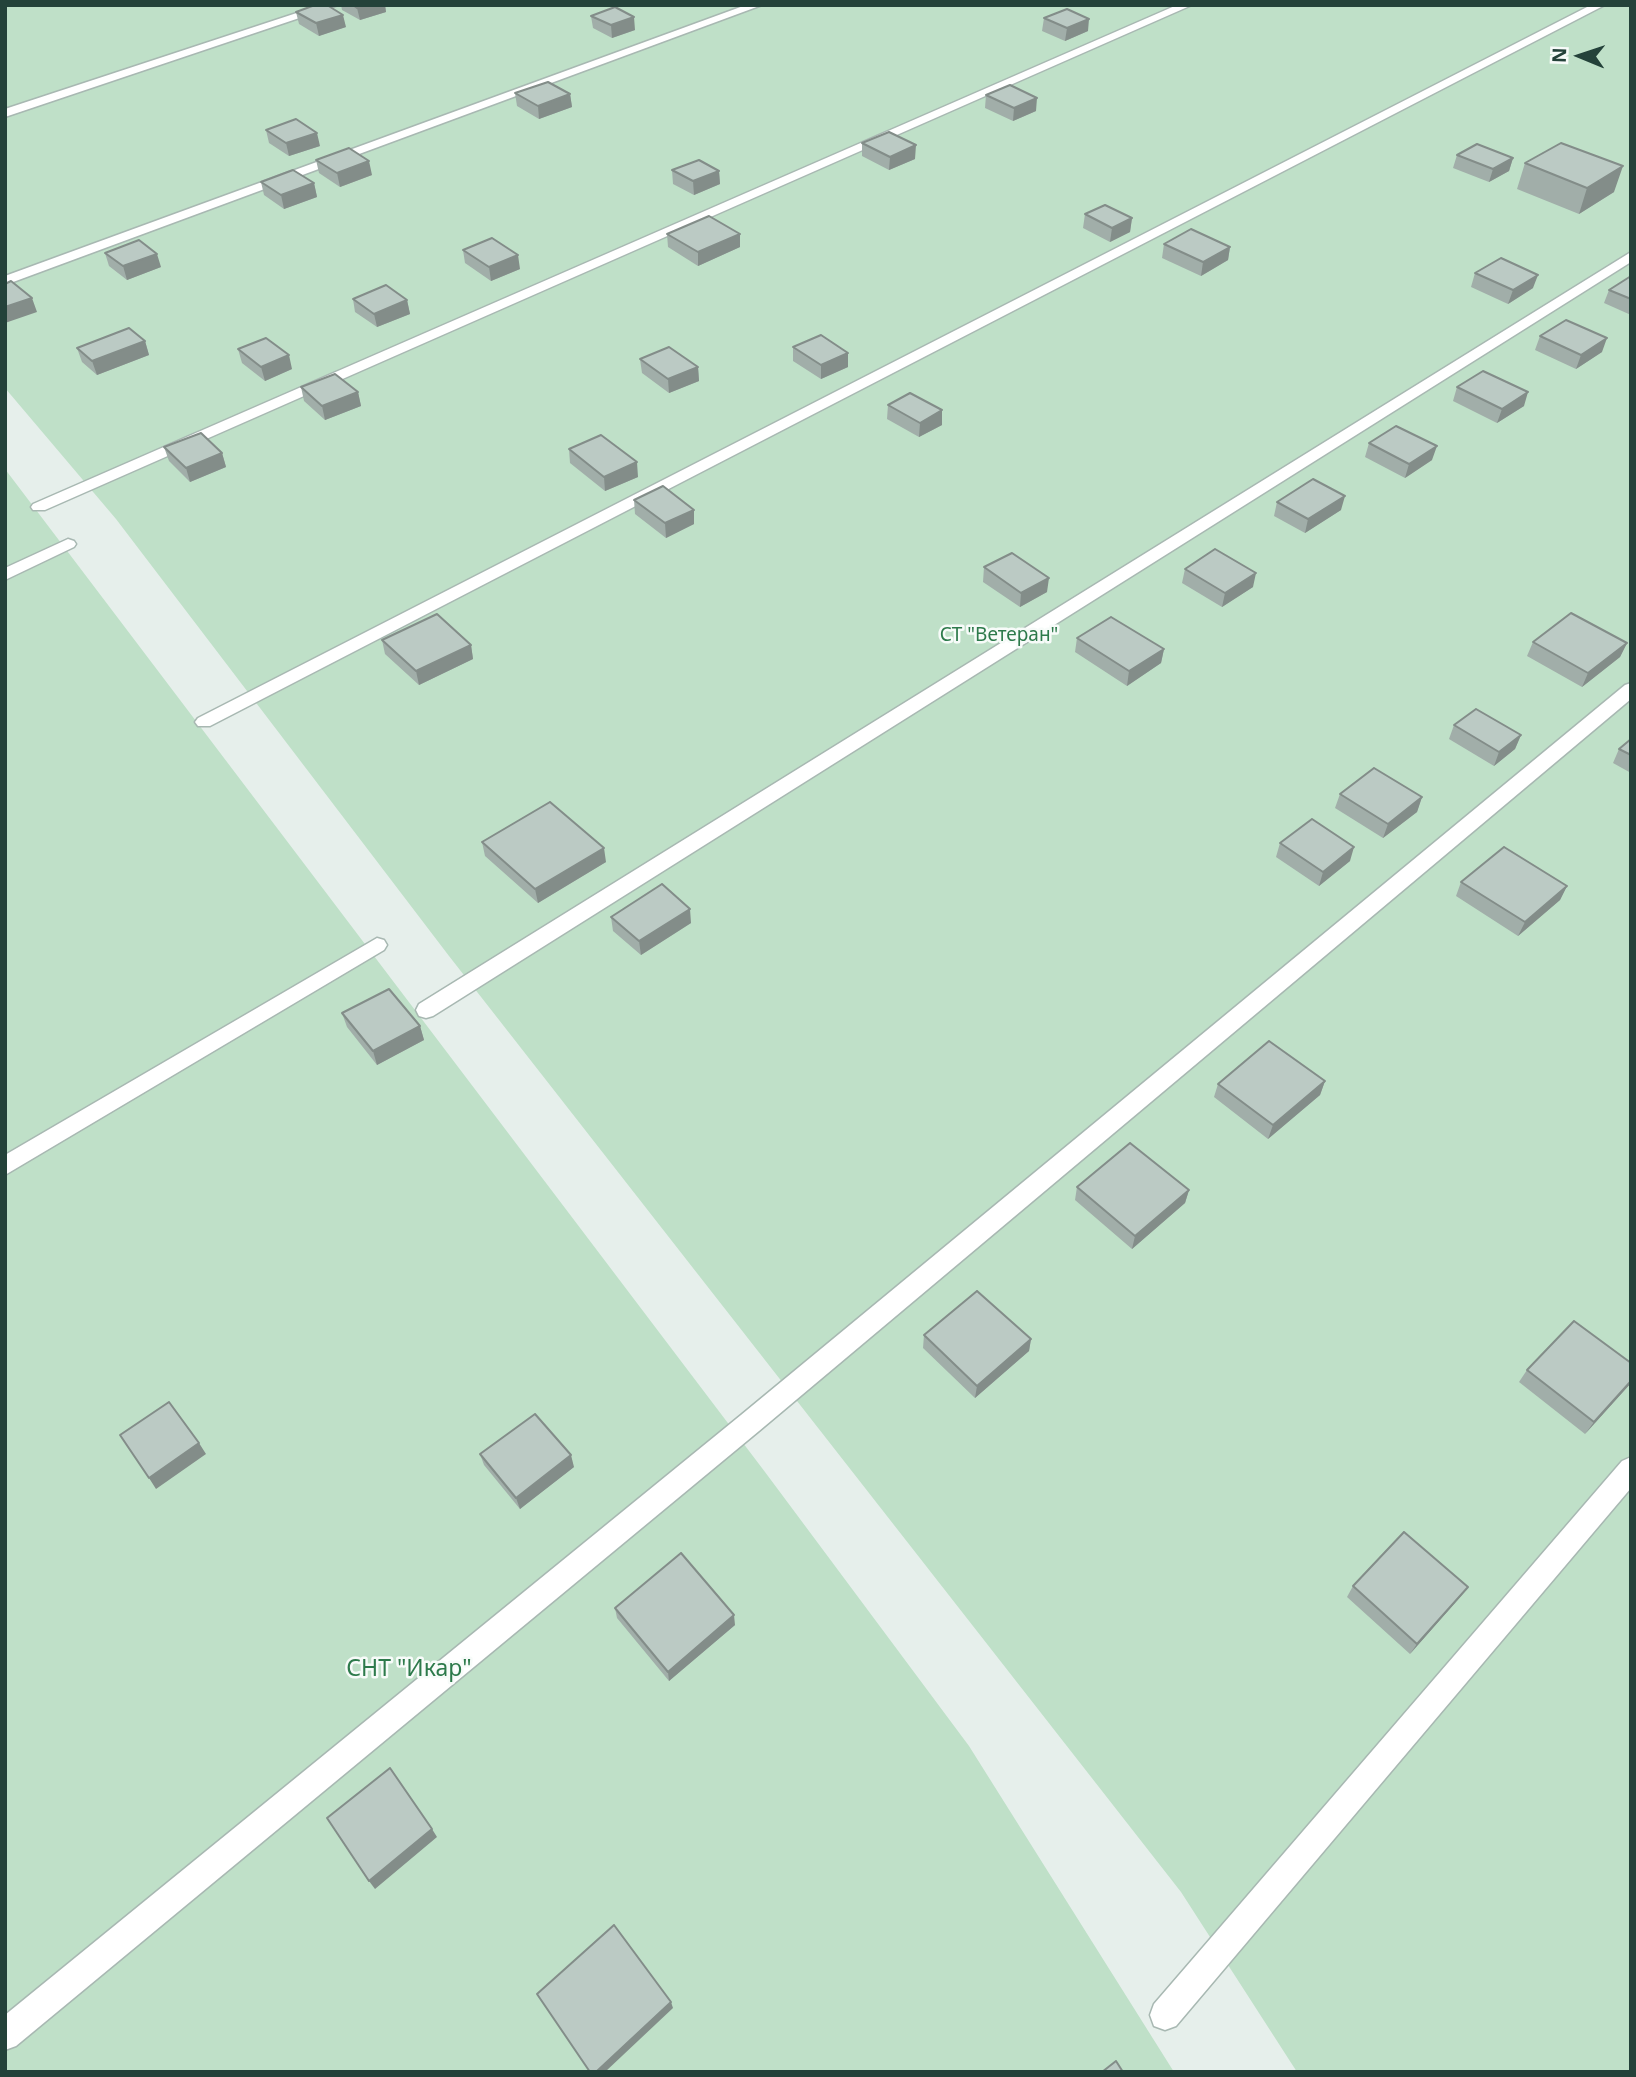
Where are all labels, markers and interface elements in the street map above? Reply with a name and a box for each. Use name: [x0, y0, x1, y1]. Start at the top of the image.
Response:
north arrow: [1545, 21, 1615, 91]
text: N: [1546, 47, 1572, 63]
park label: СТ "Ветеран": [940, 625, 1058, 647]
park label: СНТ "Икар": [346, 1655, 472, 1683]

